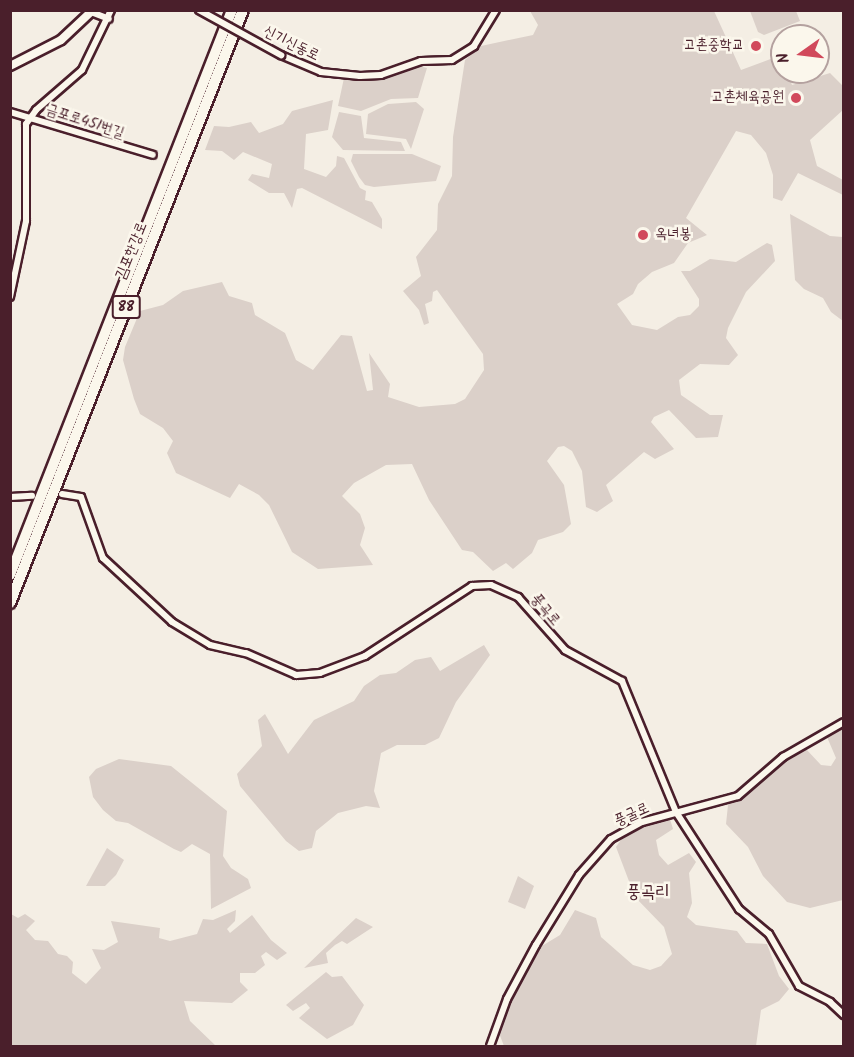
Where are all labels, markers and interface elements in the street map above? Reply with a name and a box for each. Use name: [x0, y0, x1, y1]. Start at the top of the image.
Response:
street label: 신기신동로: [260, 23, 322, 65]
north arrow: [770, 24, 830, 84]
place label: 고촌중학교: [684, 37, 744, 55]
marker: 고촌중학교: [749, 39, 763, 53]
text: N: [771, 50, 797, 66]
place label: 고촌체육공원: [712, 89, 784, 107]
marker: 고촌체육공원: [789, 91, 803, 105]
street label: 금포로451번길: [44, 101, 126, 143]
street label: 김포한강로: [112, 220, 152, 282]
place label: 옥녀봉: [655, 226, 691, 244]
marker: 옥녀봉: [636, 228, 650, 242]
road number: 88: [111, 296, 141, 318]
street label: 풍곡로: [526, 590, 564, 630]
street label: 풍굴로: [612, 799, 652, 831]
district label: 풍곡리: [626, 882, 670, 904]

